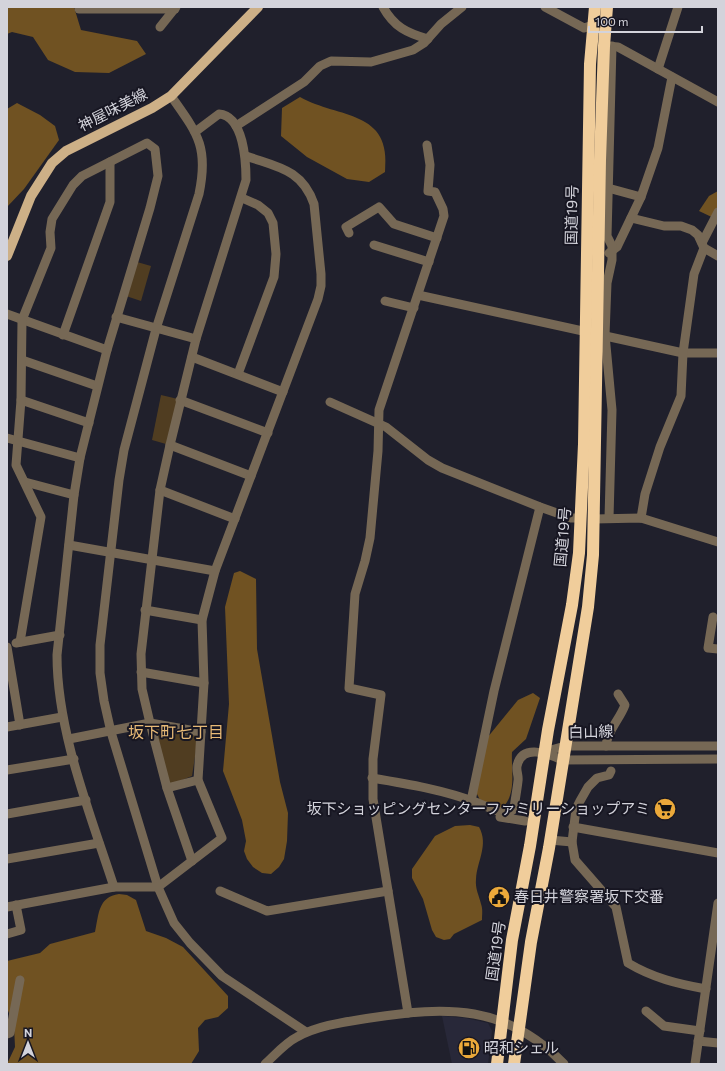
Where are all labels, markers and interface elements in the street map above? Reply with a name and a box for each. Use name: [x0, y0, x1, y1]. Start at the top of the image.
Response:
scale bar: [589, 8, 702, 34]
text: 100 m: [595, 14, 629, 28]
street label: 神屋味美線: [75, 84, 150, 134]
street label: 国道19号: [561, 185, 581, 245]
street label: 国道19号: [550, 506, 574, 568]
district label: 坂下町七丁目: [128, 722, 224, 741]
street label: 白山線: [568, 722, 614, 740]
supermarket icon: 坂下ショッピングセンターファミリーショップアミ: [652, 796, 678, 822]
place label: 坂下ショッピングセンターファミリーショップアミ: [306, 799, 650, 817]
public building icon: 春日井警察署坂下交番: [486, 884, 512, 910]
place label: 春日井警察署坂下交番: [514, 887, 664, 905]
street label: 国道19号: [482, 920, 508, 982]
north arrow: [8, 1023, 48, 1063]
text: N: [24, 1026, 32, 1039]
fuel station icon: 昭和シェル: [456, 1035, 482, 1061]
place label: 昭和シェル: [484, 1038, 559, 1056]

